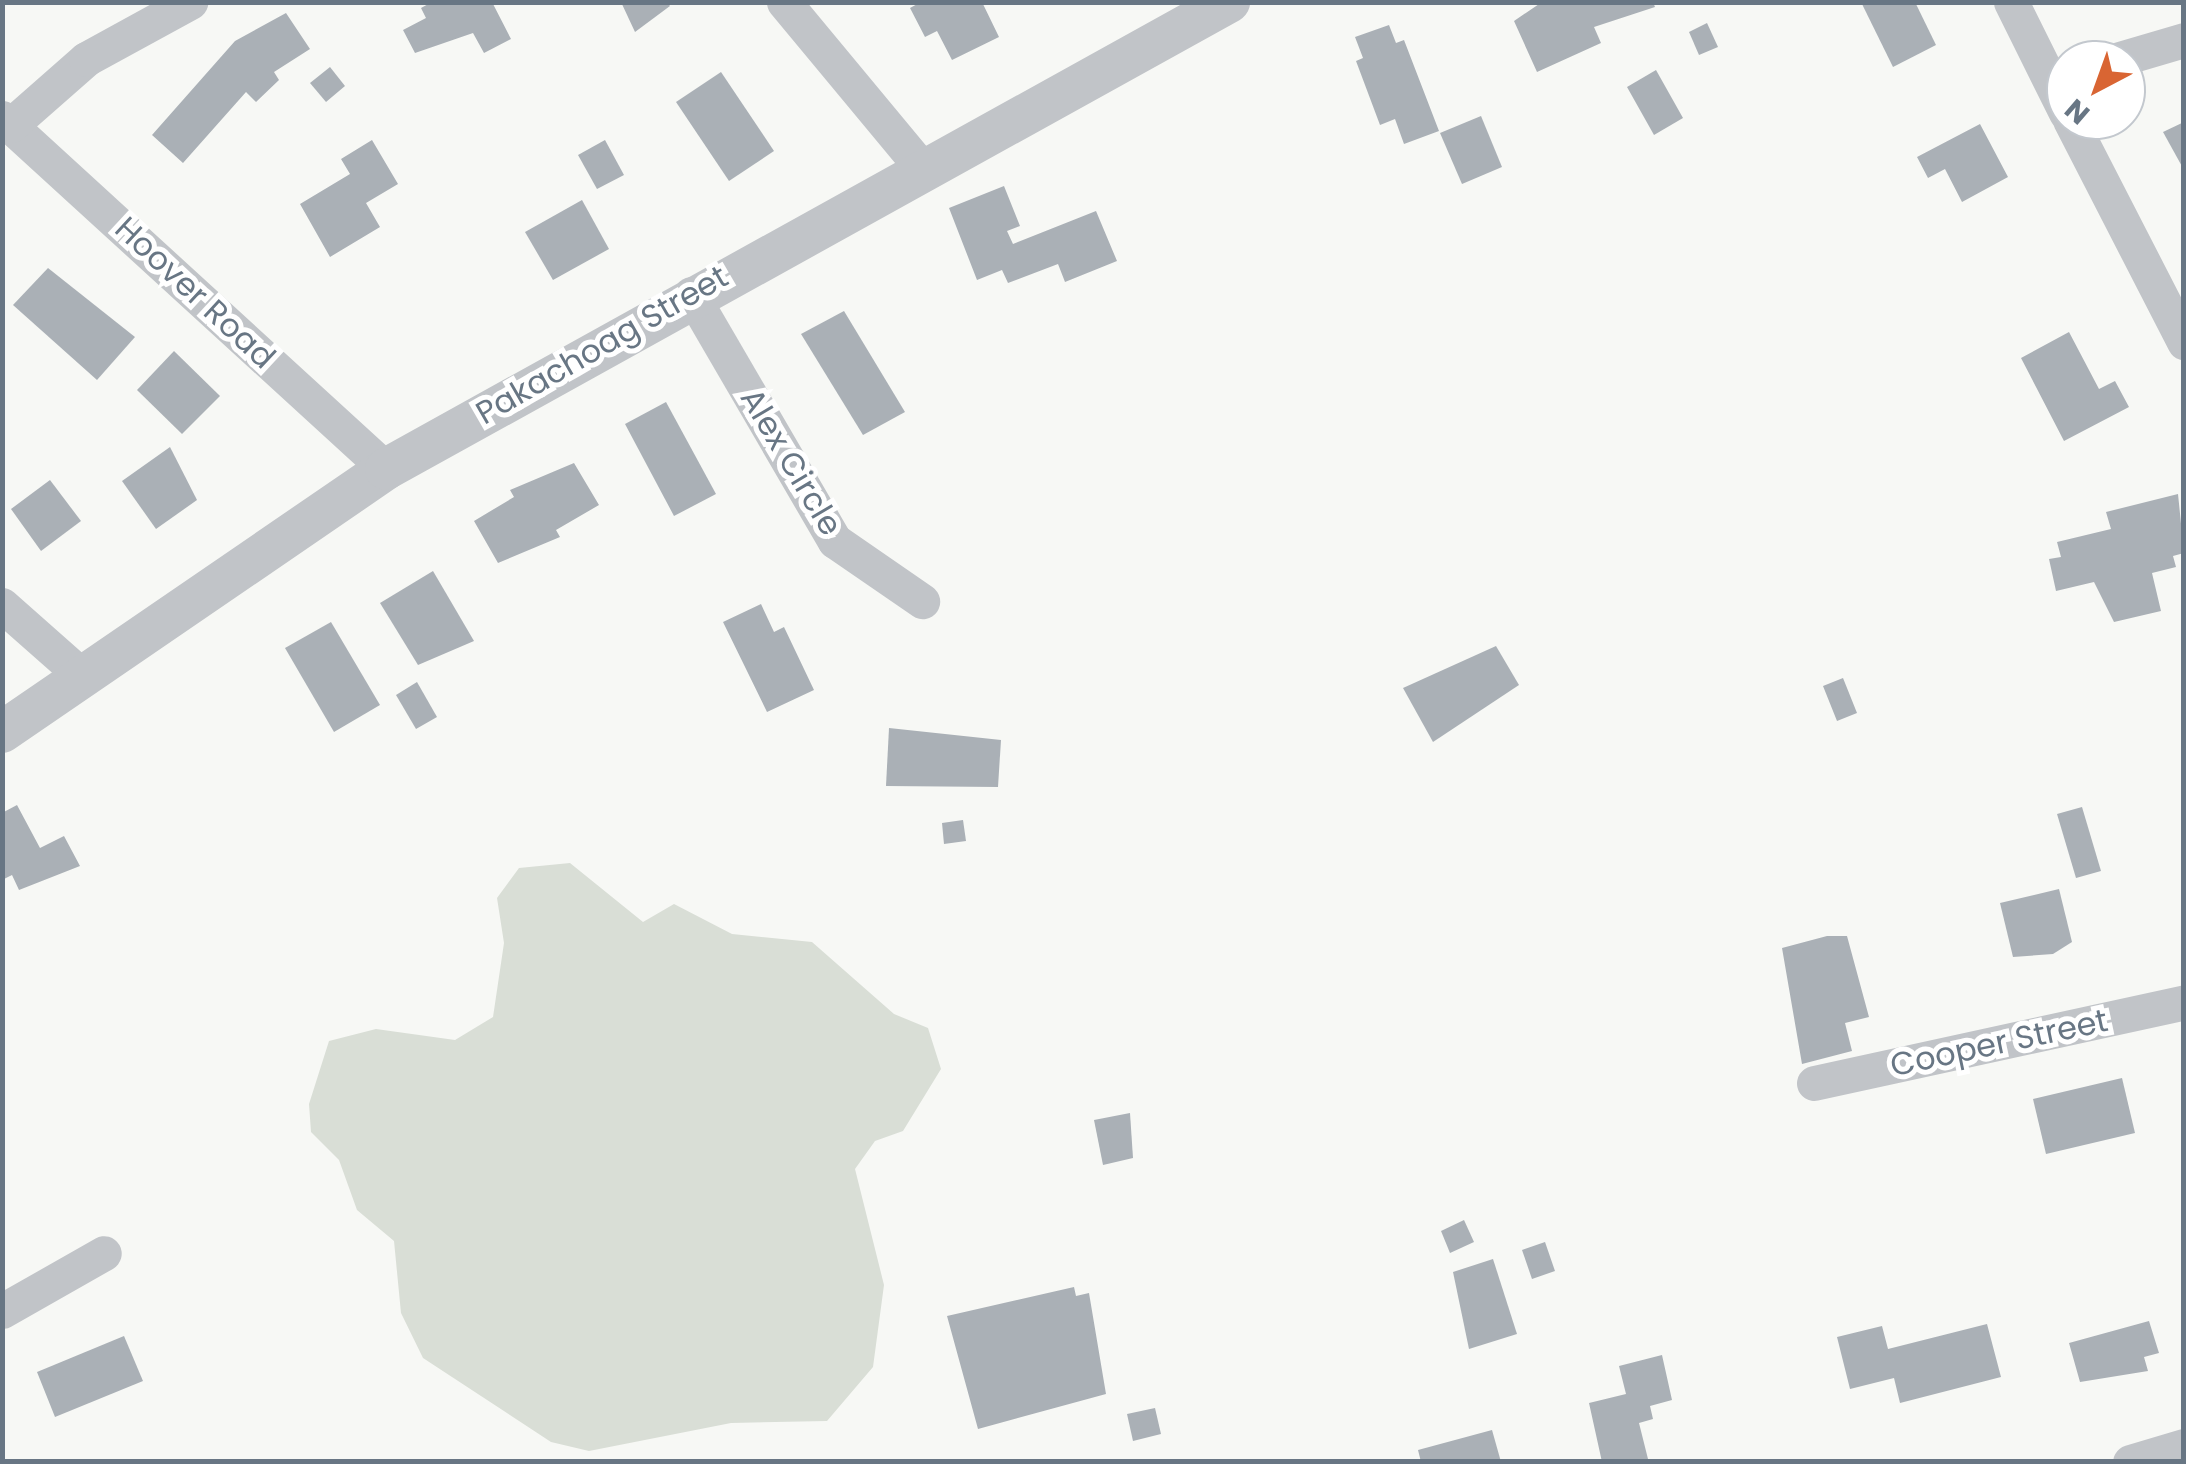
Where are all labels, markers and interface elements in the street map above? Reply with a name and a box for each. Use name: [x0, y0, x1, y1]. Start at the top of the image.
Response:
north arrow: [2046, 40, 2146, 140]
text: N: [2057, 90, 2098, 133]
street label: Hoover Road: [107, 209, 283, 377]
street label: Pakachoag Street: [469, 257, 735, 433]
street label: Alex Circle: [732, 381, 850, 543]
street label: Cooper Street: [1887, 1001, 2111, 1085]

